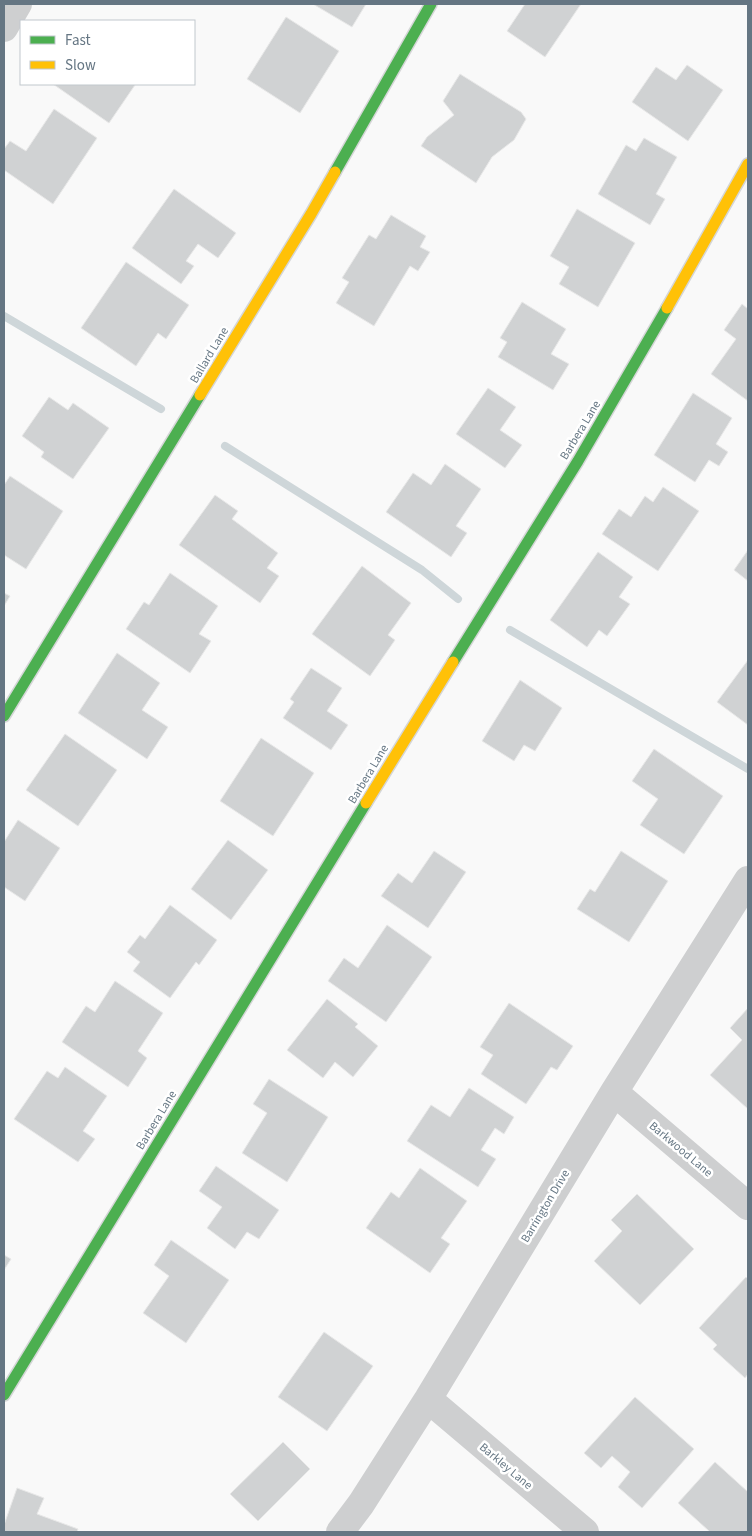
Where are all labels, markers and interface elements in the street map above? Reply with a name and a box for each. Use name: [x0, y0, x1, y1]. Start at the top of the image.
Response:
legend: [20, 20, 195, 85]
text: Fast: [65, 30, 91, 51]
text: Slow: [65, 55, 96, 76]
street label: Ballard Lane: [186, 324, 233, 387]
street label: Barbera Lane: [556, 397, 605, 463]
street label: Barbera Lane: [344, 741, 393, 807]
street label: Barbera Lane: [132, 1087, 181, 1153]
street label: Barkwood Lane: [645, 1118, 716, 1181]
street label: Barrington Drive: [517, 1167, 574, 1246]
street label: Barkley Lane: [475, 1439, 536, 1494]

